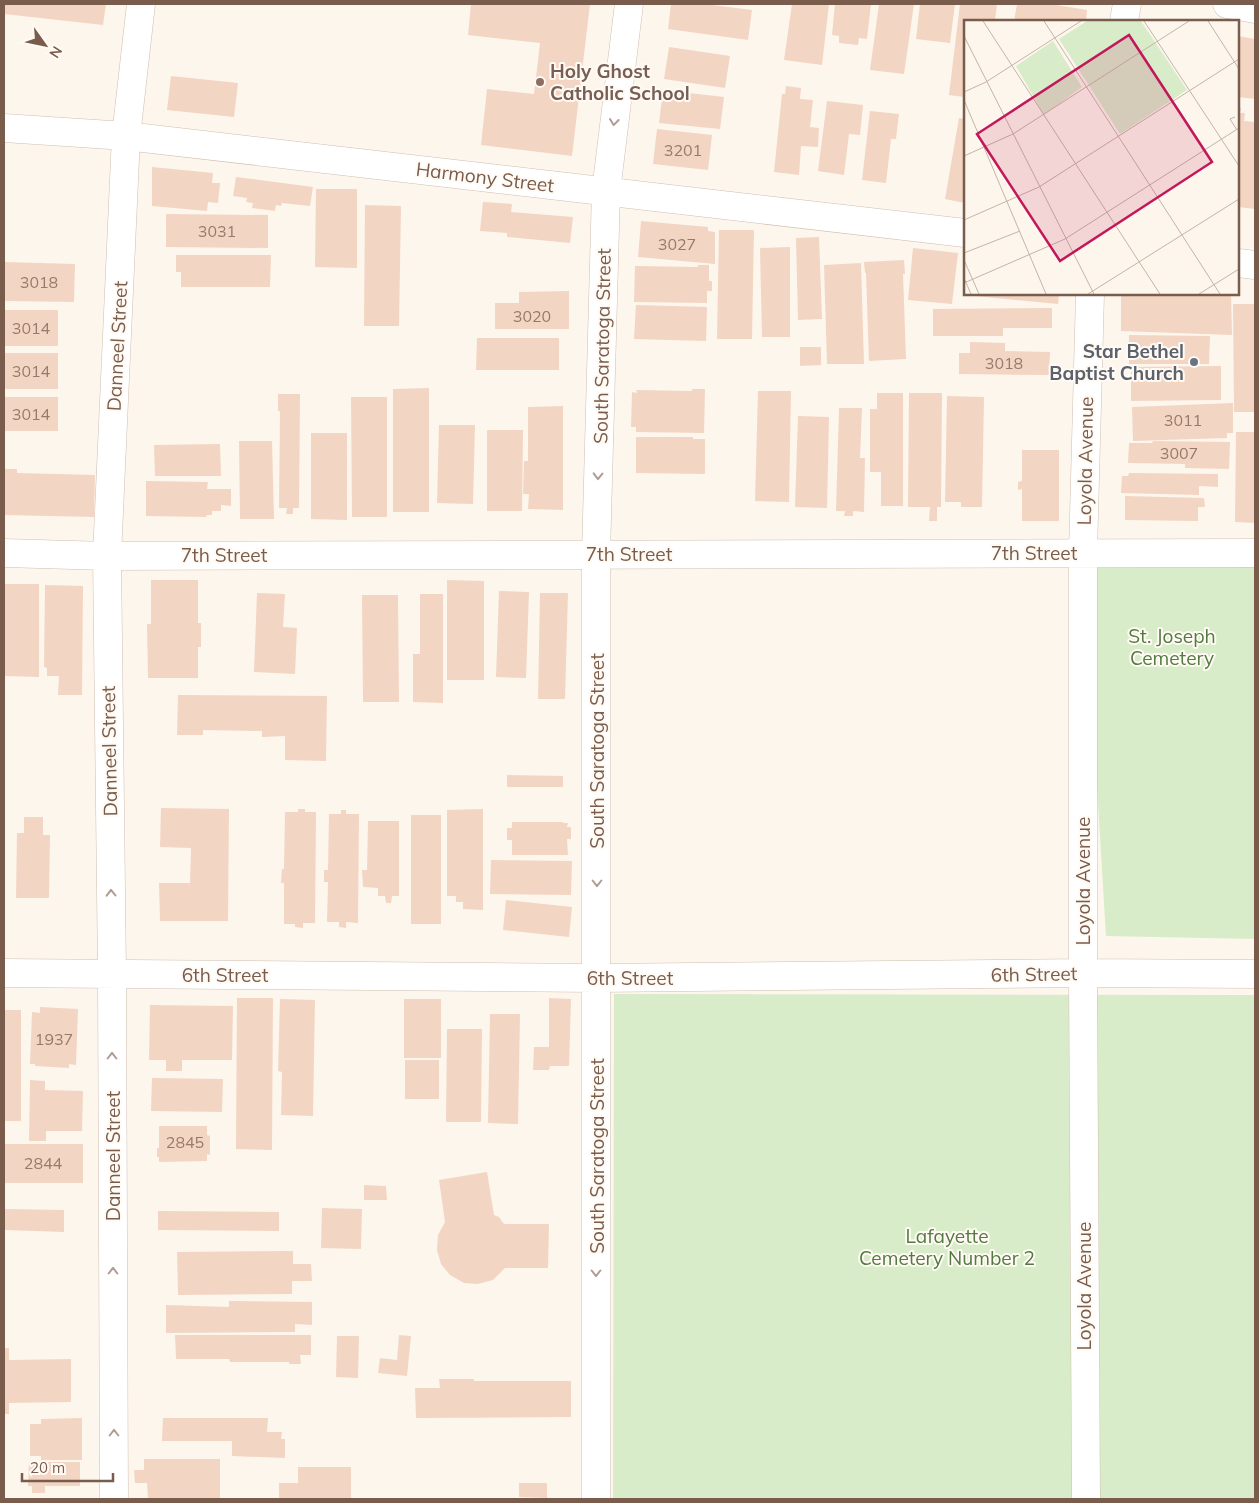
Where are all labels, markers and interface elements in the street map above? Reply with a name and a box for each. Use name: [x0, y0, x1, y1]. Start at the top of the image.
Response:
north arrow: [20, 20, 70, 70]
inset map: [964, 20, 1239, 295]
text: N: [45, 43, 66, 61]
place label: Holy Ghost Catholic School: [550, 59, 690, 105]
marker: Holy Ghost Catholic School: [534, 76, 546, 88]
one-way arrow: [610, 117, 620, 126]
house number: 3201: [664, 140, 702, 160]
street label: Harmony Street: [415, 157, 556, 197]
house number: 3031: [198, 221, 236, 241]
house number: 3027: [658, 234, 696, 254]
street label: South Saratoga Street: [588, 248, 616, 444]
house number: 3018: [20, 272, 58, 292]
street label: Danneel Street: [102, 280, 132, 412]
house number: 3020: [513, 306, 551, 326]
house number: 3014: [12, 318, 51, 338]
place label: Star Bethel Baptist Church: [1049, 339, 1184, 385]
house number: 3018: [985, 353, 1023, 373]
marker: Star Bethel Baptist Church: [1188, 356, 1200, 368]
house number: 3014: [12, 361, 51, 381]
street label: Loyola Avenue: [1072, 396, 1098, 526]
house number: 3014: [12, 404, 51, 424]
house number: 3011: [1164, 410, 1202, 430]
house number: 3007: [1160, 443, 1198, 463]
one-way arrow: [593, 472, 603, 480]
street label: 7th Street: [991, 541, 1078, 565]
street label: 7th Street: [586, 542, 673, 566]
street label: 7th Street: [181, 543, 268, 567]
park label: St. Joseph Cemetery: [1128, 624, 1216, 670]
street label: South Saratoga Street: [585, 653, 609, 849]
street label: Danneel Street: [96, 685, 122, 816]
street label: Loyola Avenue: [1071, 817, 1095, 945]
one-way arrow: [592, 880, 602, 888]
one-way arrow: [106, 889, 116, 896]
street label: 6th Street: [990, 961, 1078, 987]
street label: 6th Street: [182, 963, 269, 987]
street label: 6th Street: [587, 966, 674, 990]
house number: 1937: [35, 1029, 73, 1049]
one-way arrow: [107, 1051, 117, 1059]
street label: South Saratoga Street: [585, 1058, 609, 1254]
street label: Danneel Street: [101, 1090, 125, 1221]
house number: 2845: [166, 1132, 204, 1152]
house number: 2844: [24, 1153, 63, 1173]
street label: Loyola Avenue: [1072, 1222, 1096, 1350]
park label: Lafayette Cemetery Number 2: [859, 1224, 1035, 1270]
one-way arrow: [108, 1266, 118, 1274]
one-way arrow: [591, 1270, 601, 1278]
one-way arrow: [109, 1429, 119, 1436]
scale bar: [22, 1450, 114, 1482]
text: 20 m: [30, 1458, 65, 1477]

